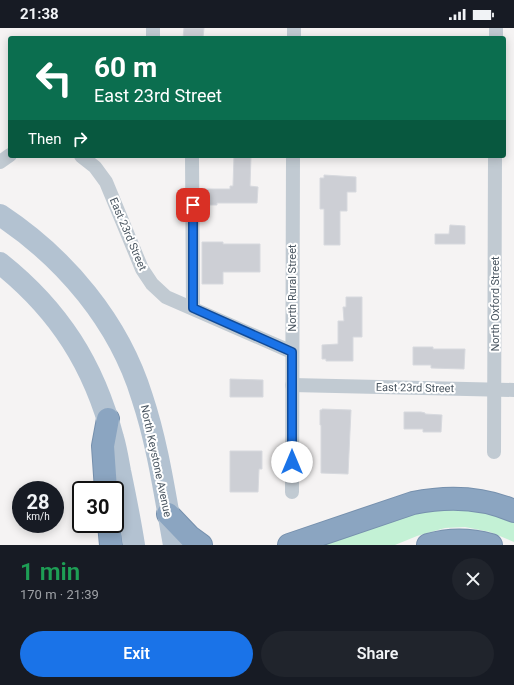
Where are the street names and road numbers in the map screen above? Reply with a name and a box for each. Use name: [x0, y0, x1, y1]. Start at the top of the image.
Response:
street label: East 23rd Street: [107, 195, 149, 273]
street label: North Rural Street: [286, 244, 299, 332]
street label: North Oxford Street: [489, 256, 502, 352]
street label: East 23rd Street: [376, 381, 455, 395]
street label: North Keystone Avenue: [138, 404, 174, 518]

